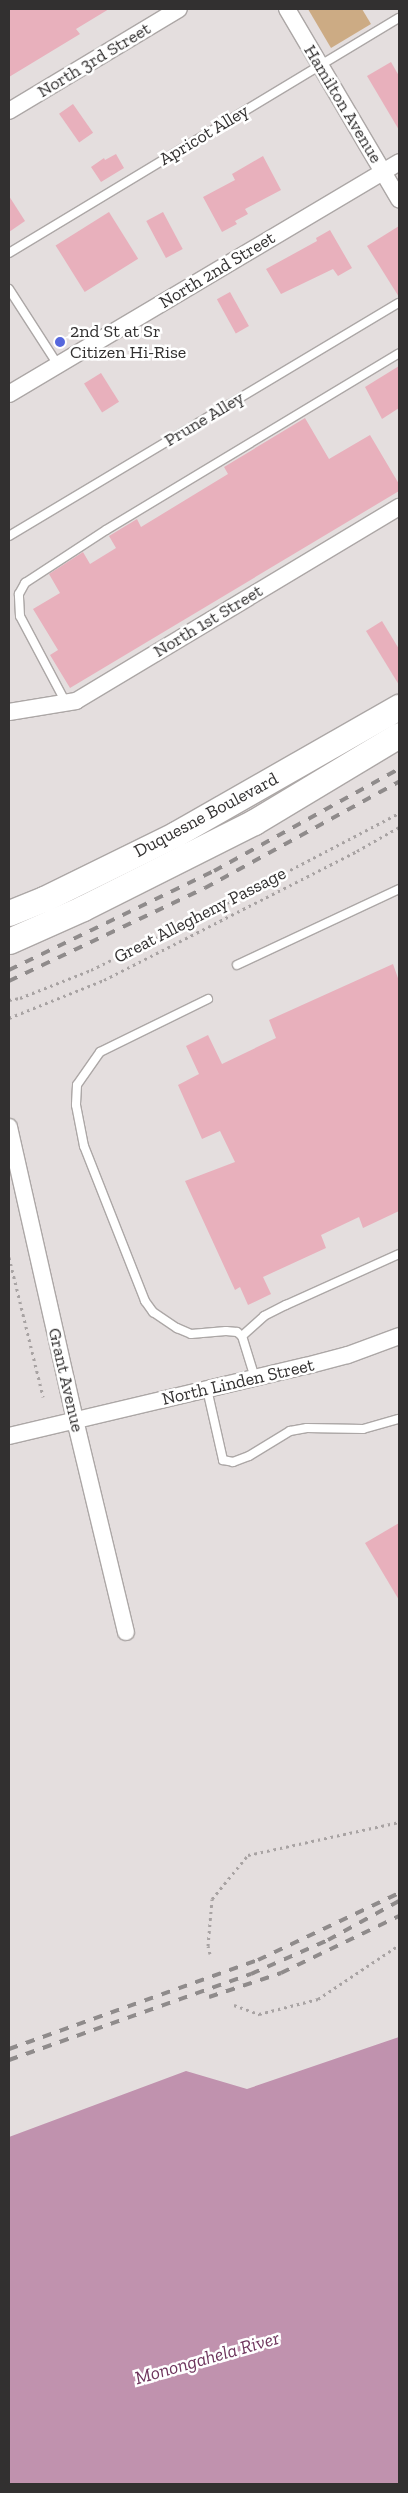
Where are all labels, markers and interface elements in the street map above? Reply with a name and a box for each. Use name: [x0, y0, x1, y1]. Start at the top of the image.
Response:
street label: North 3rd Street: [33, 18, 155, 102]
street label: Hamilton Avenue: [299, 41, 387, 167]
street label: Apricot Alley: [155, 100, 253, 170]
street label: North 2nd Street: [155, 227, 279, 313]
place label: 2nd St at Sr Citizen Hi-Rise: [70, 321, 186, 364]
marker: 2nd St at Sr Citizen Hi-Rise: [54, 336, 66, 348]
street label: Prune Alley: [160, 387, 248, 451]
street label: North 1st Street: [149, 580, 267, 662]
street label: Duquesne Boulevard: [130, 768, 282, 862]
street label: Great Allegheny Passage: [110, 862, 290, 968]
street label: Grant Avenue: [43, 1326, 89, 1434]
street label: North Linden Street: [160, 1354, 316, 1410]
water label: Monongahela River: [132, 2326, 282, 2390]

